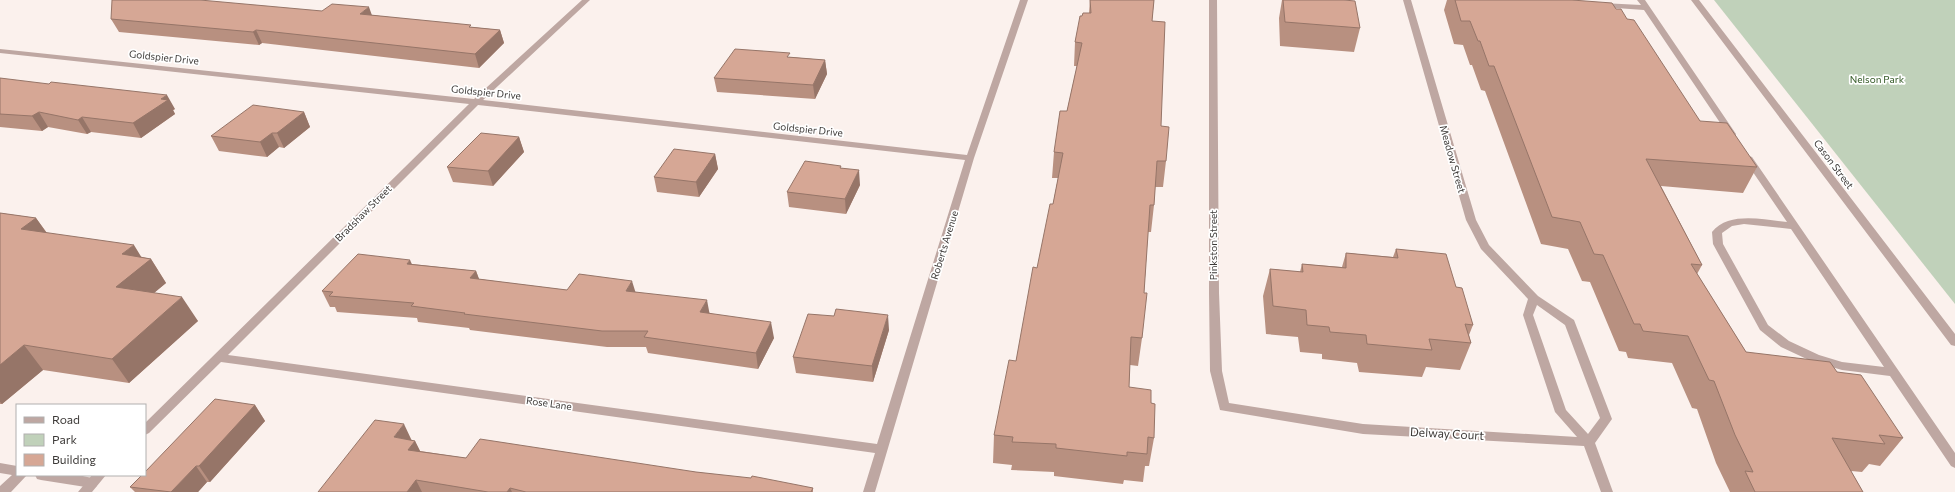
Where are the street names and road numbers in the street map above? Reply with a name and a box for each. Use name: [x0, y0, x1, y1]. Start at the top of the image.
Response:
street label: Goldspier Drive: [129, 47, 199, 67]
street label: Goldspier Drive: [451, 82, 521, 102]
street label: Goldspier Drive: [773, 119, 843, 139]
street label: Meadow Street: [1438, 124, 1468, 194]
street label: Cason Street: [1812, 137, 1856, 191]
street label: Bradshaw Street: [332, 182, 394, 244]
street label: Roberts Avenue: [928, 209, 960, 281]
street label: Pinkston Street: [1207, 210, 1219, 280]
street label: Rose Lane: [525, 394, 573, 412]
street label: Delway Court: [1410, 424, 1485, 442]

